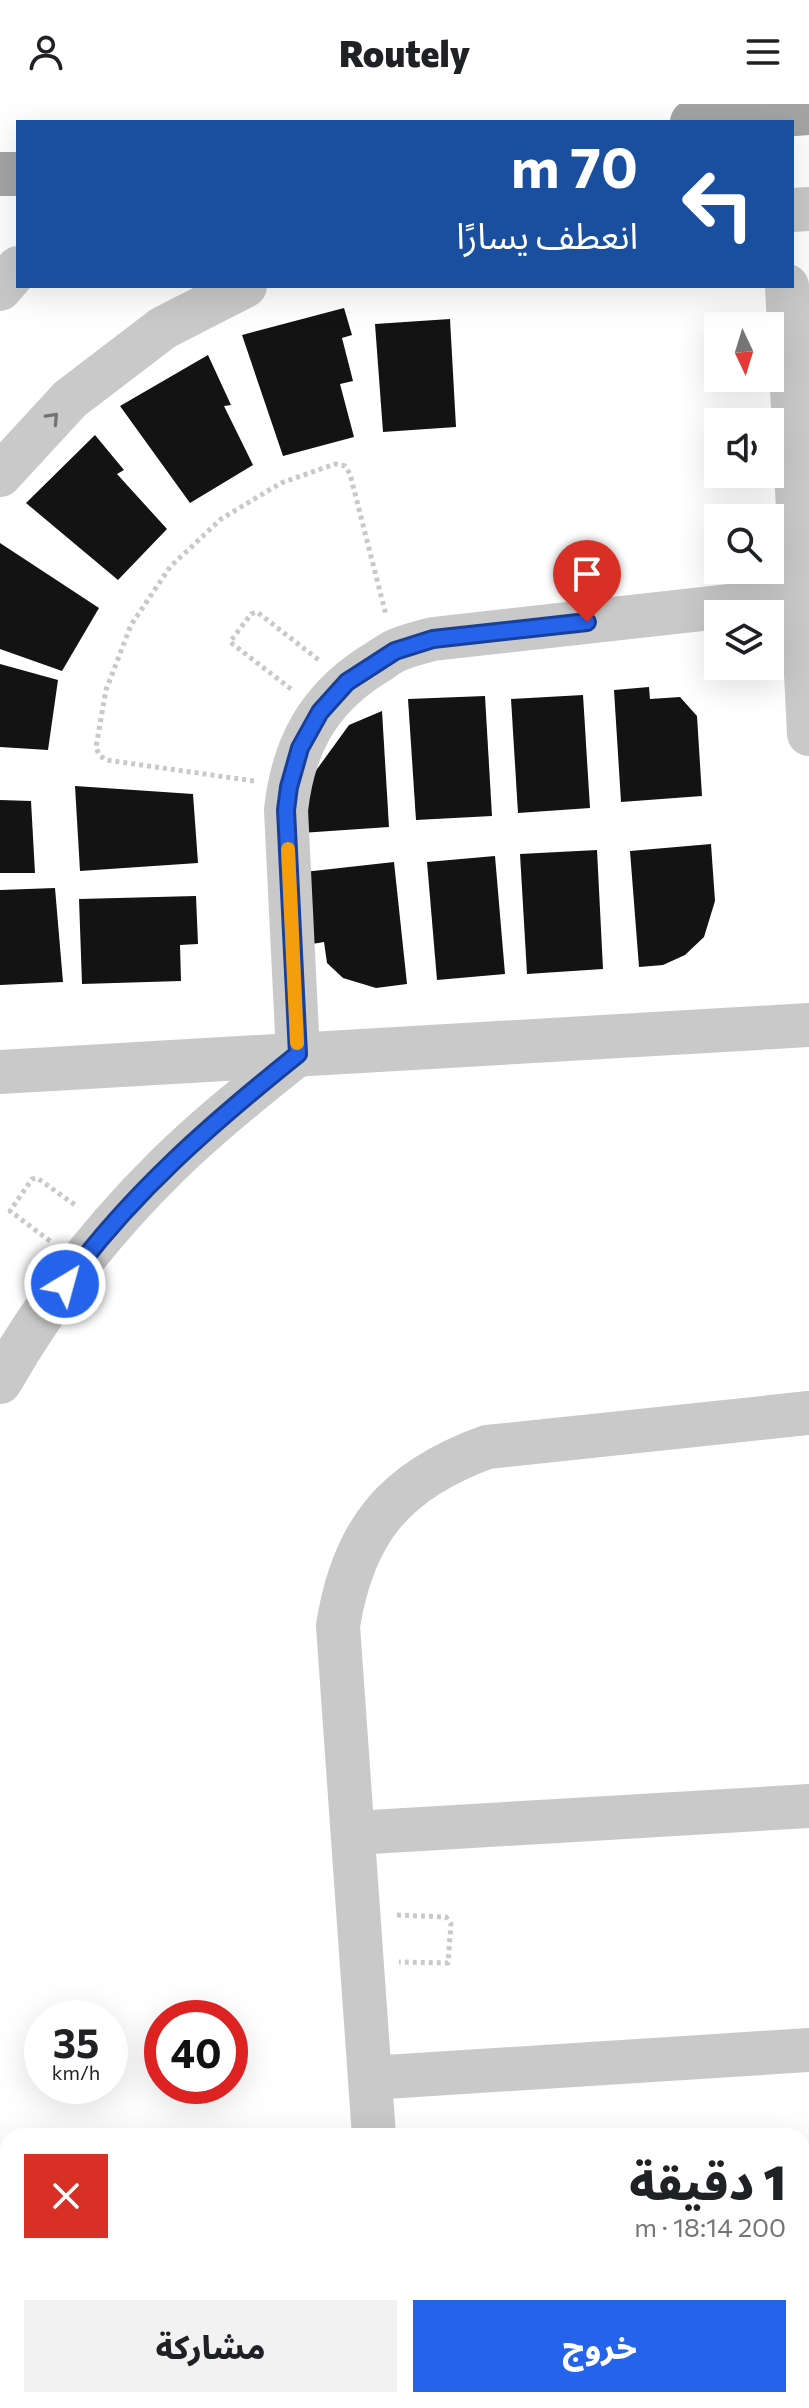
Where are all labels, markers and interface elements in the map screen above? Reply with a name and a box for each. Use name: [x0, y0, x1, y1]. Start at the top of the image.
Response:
icon: person: [24, 30, 68, 74]
text: Routely: [339, 30, 470, 74]
icon: menu: [741, 30, 785, 74]
text: 70 m: [511, 131, 638, 200]
icon: left: [666, 152, 770, 256]
text: انعطف يسارًا: [456, 212, 638, 256]
north arrow: [704, 312, 784, 392]
map controls: [704, 312, 784, 680]
button: sound: [704, 408, 784, 488]
one-way arrow: [43, 413, 58, 427]
button: search: [704, 504, 784, 584]
pin: [553, 540, 621, 622]
icon: arrive: [565, 552, 609, 596]
button: layers: [704, 600, 784, 680]
position arrow: [23, 1242, 107, 1326]
speed limit sign: 40: [144, 2000, 248, 2104]
text: 35: [53, 2017, 99, 2066]
text: km/h: [52, 2060, 100, 2084]
text: 1 دقيقة: [629, 2151, 786, 2210]
button: close: [24, 2154, 108, 2238]
text: 200 m · 18:14: [634, 2211, 786, 2242]
button: مشاركة: [24, 2300, 397, 2392]
button: خروج: [413, 2300, 786, 2392]

